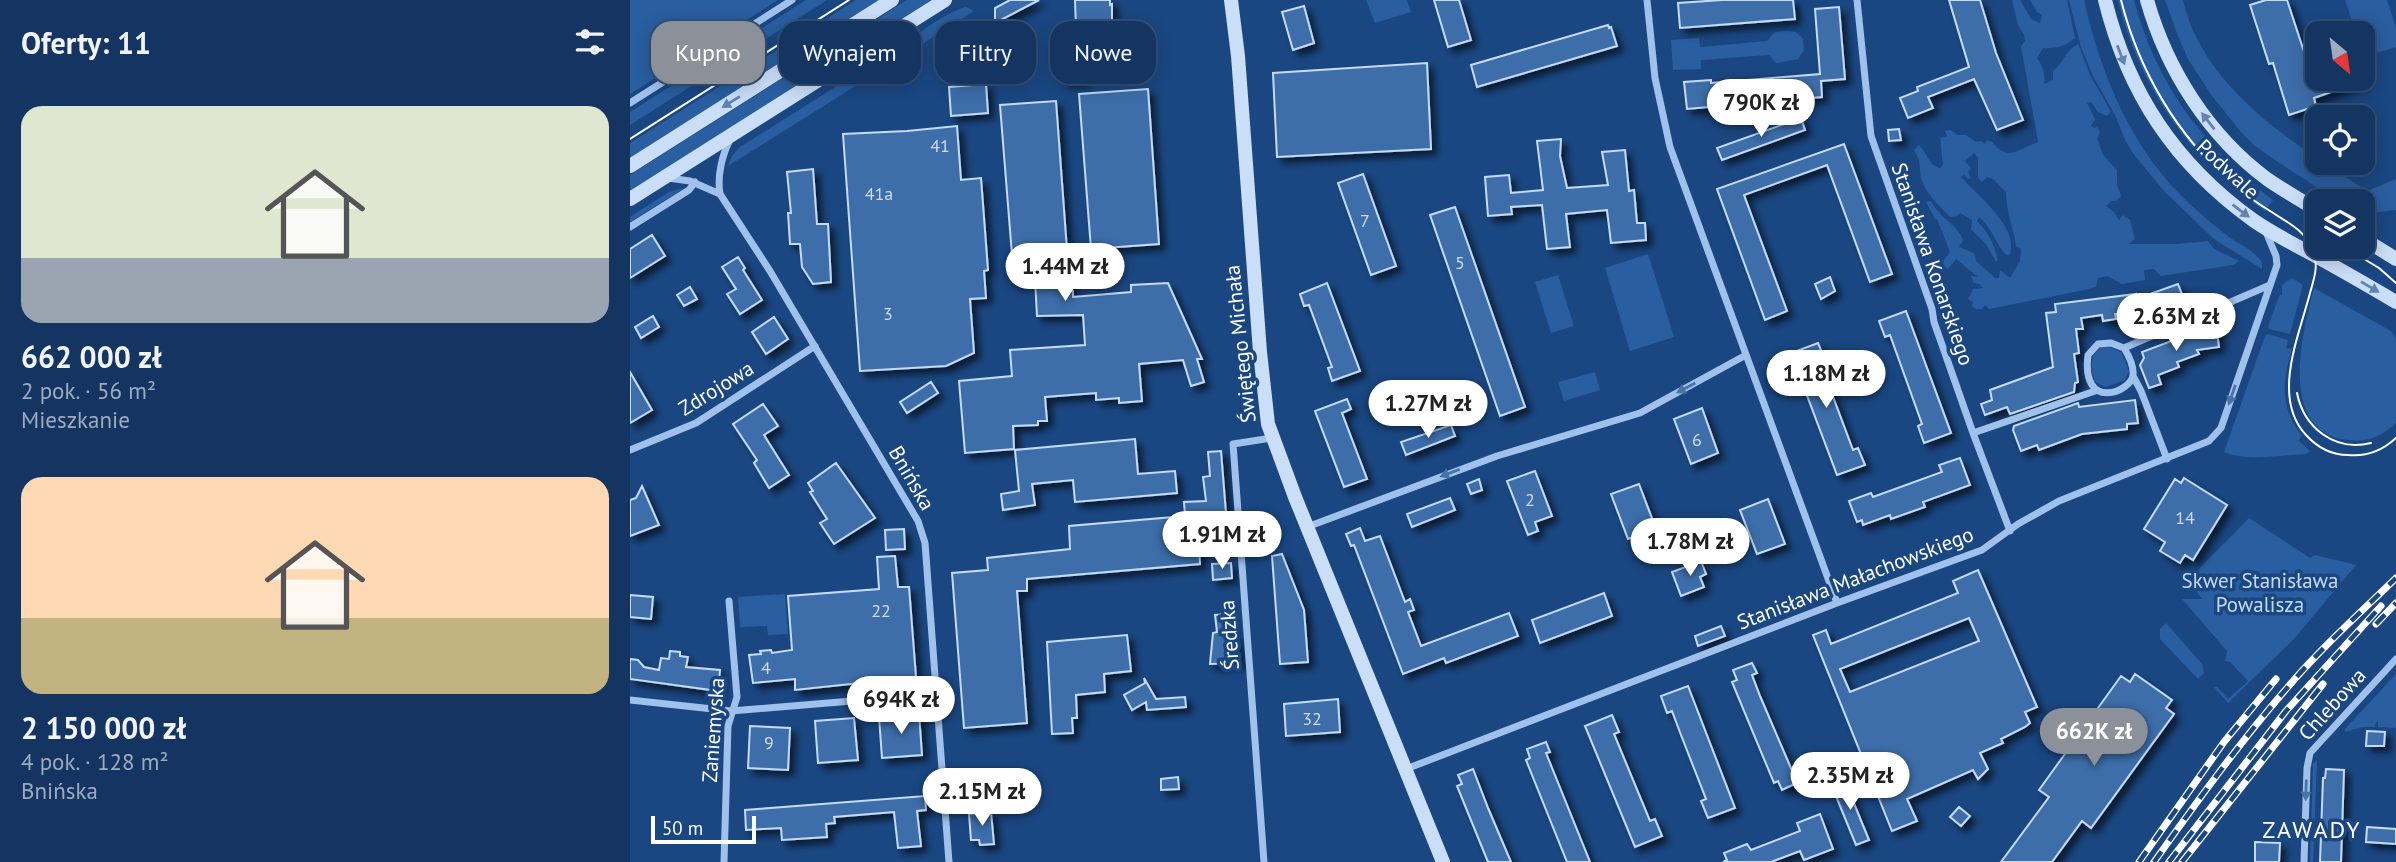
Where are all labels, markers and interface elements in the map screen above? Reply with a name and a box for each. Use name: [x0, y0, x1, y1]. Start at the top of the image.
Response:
chip: Kupno: [651, 21, 765, 84]
chip: Wynajem: [779, 21, 921, 84]
chip: Filtry: [935, 21, 1036, 84]
chip: Nowe: [1050, 21, 1156, 84]
north arrow: [2305, 21, 2375, 91]
map controls: [2305, 21, 2375, 259]
text: Oferty: 11: [21, 23, 151, 62]
icon: filters: [571, 23, 609, 61]
one-way arrow: [2116, 45, 2127, 66]
pin: 790K zł: [1696, 80, 1826, 139]
text: 790K zł: [1723, 87, 1799, 116]
one-way arrow: [721, 95, 741, 108]
button: locate: [2305, 105, 2375, 175]
one-way arrow: [2201, 112, 2216, 130]
street label: Podwale: [2191, 133, 2265, 205]
house number: 41: [930, 134, 950, 157]
icon: home: [252, 151, 378, 277]
street label: Stanisława Konarskiego: [1886, 159, 1980, 369]
house number: 41a: [865, 182, 893, 205]
button: layers: [2305, 189, 2375, 259]
one-way arrow: [2232, 203, 2250, 217]
house number: 7: [1360, 209, 1370, 232]
pin: 1.44M zł: [993, 244, 1137, 303]
text: 1.44M zł: [1022, 251, 1108, 280]
house number: 5: [1455, 251, 1465, 274]
street label: Świętego Michała: [1218, 264, 1262, 424]
one-way arrow: [2361, 281, 2380, 293]
pin: 2.63M zł: [2104, 294, 2248, 353]
text: 2.63M zł: [2133, 301, 2219, 330]
house number: 3: [883, 302, 893, 325]
text: 662 000 zł: [21, 337, 162, 376]
pin: 1.18M zł: [1754, 350, 1898, 410]
street label: Zdrojowa: [673, 354, 759, 422]
text: 1.18M zł: [1783, 358, 1869, 387]
text: 2 pok. · 56 m²: [21, 376, 156, 405]
pin: 1.27M zł: [1356, 380, 1500, 440]
one-way arrow: [1676, 382, 1696, 394]
one-way arrow: [2226, 384, 2237, 405]
text: 1.27M zł: [1385, 388, 1471, 417]
text: Mieszkanie: [21, 405, 130, 434]
house number: 6: [1692, 428, 1702, 451]
street label: Bnińska: [883, 441, 941, 515]
one-way arrow: [1439, 468, 1460, 479]
house number: 2: [1525, 488, 1535, 511]
house number: 14: [2175, 506, 2195, 529]
pin: 1.91M zł: [1150, 512, 1294, 571]
pin: 1.78M zł: [1618, 518, 1762, 578]
text: 1.91M zł: [1179, 519, 1265, 548]
street label: Stanisława Małachowskiego: [1733, 520, 1977, 636]
icon: home: [252, 522, 378, 648]
text: 1.78M zł: [1647, 526, 1733, 555]
park label: Skwer Stanisława Powalisza: [2182, 567, 2338, 618]
house number: 22: [871, 599, 891, 622]
street label: Średzka: [1213, 599, 1245, 671]
house number: 4: [761, 656, 771, 679]
street label: Chlebowa: [2292, 662, 2372, 746]
pin: 694K zł: [836, 676, 966, 736]
street label: Zaniemyska: [696, 677, 730, 783]
text: 694K zł: [863, 684, 939, 713]
house number: 32: [1302, 707, 1322, 730]
text: 2 150 000 zł: [21, 708, 186, 747]
pin: 662K zł: [2029, 708, 2159, 768]
text: 662K zł: [2056, 716, 2132, 745]
house number: 9: [764, 731, 774, 754]
text: 4 pok. · 128 m²: [21, 747, 169, 776]
pin: 2.35M zł: [1778, 752, 1922, 812]
text: 2.35M zł: [1807, 760, 1893, 789]
pin: 2.15M zł: [910, 768, 1054, 828]
text: Bnińska: [21, 776, 98, 805]
text: 2.15M zł: [939, 776, 1025, 805]
one-way arrow: [2301, 779, 2312, 801]
scale bar: [651, 813, 756, 845]
district label: ZAWADY: [2262, 814, 2362, 845]
text: 50 m: [662, 816, 703, 840]

